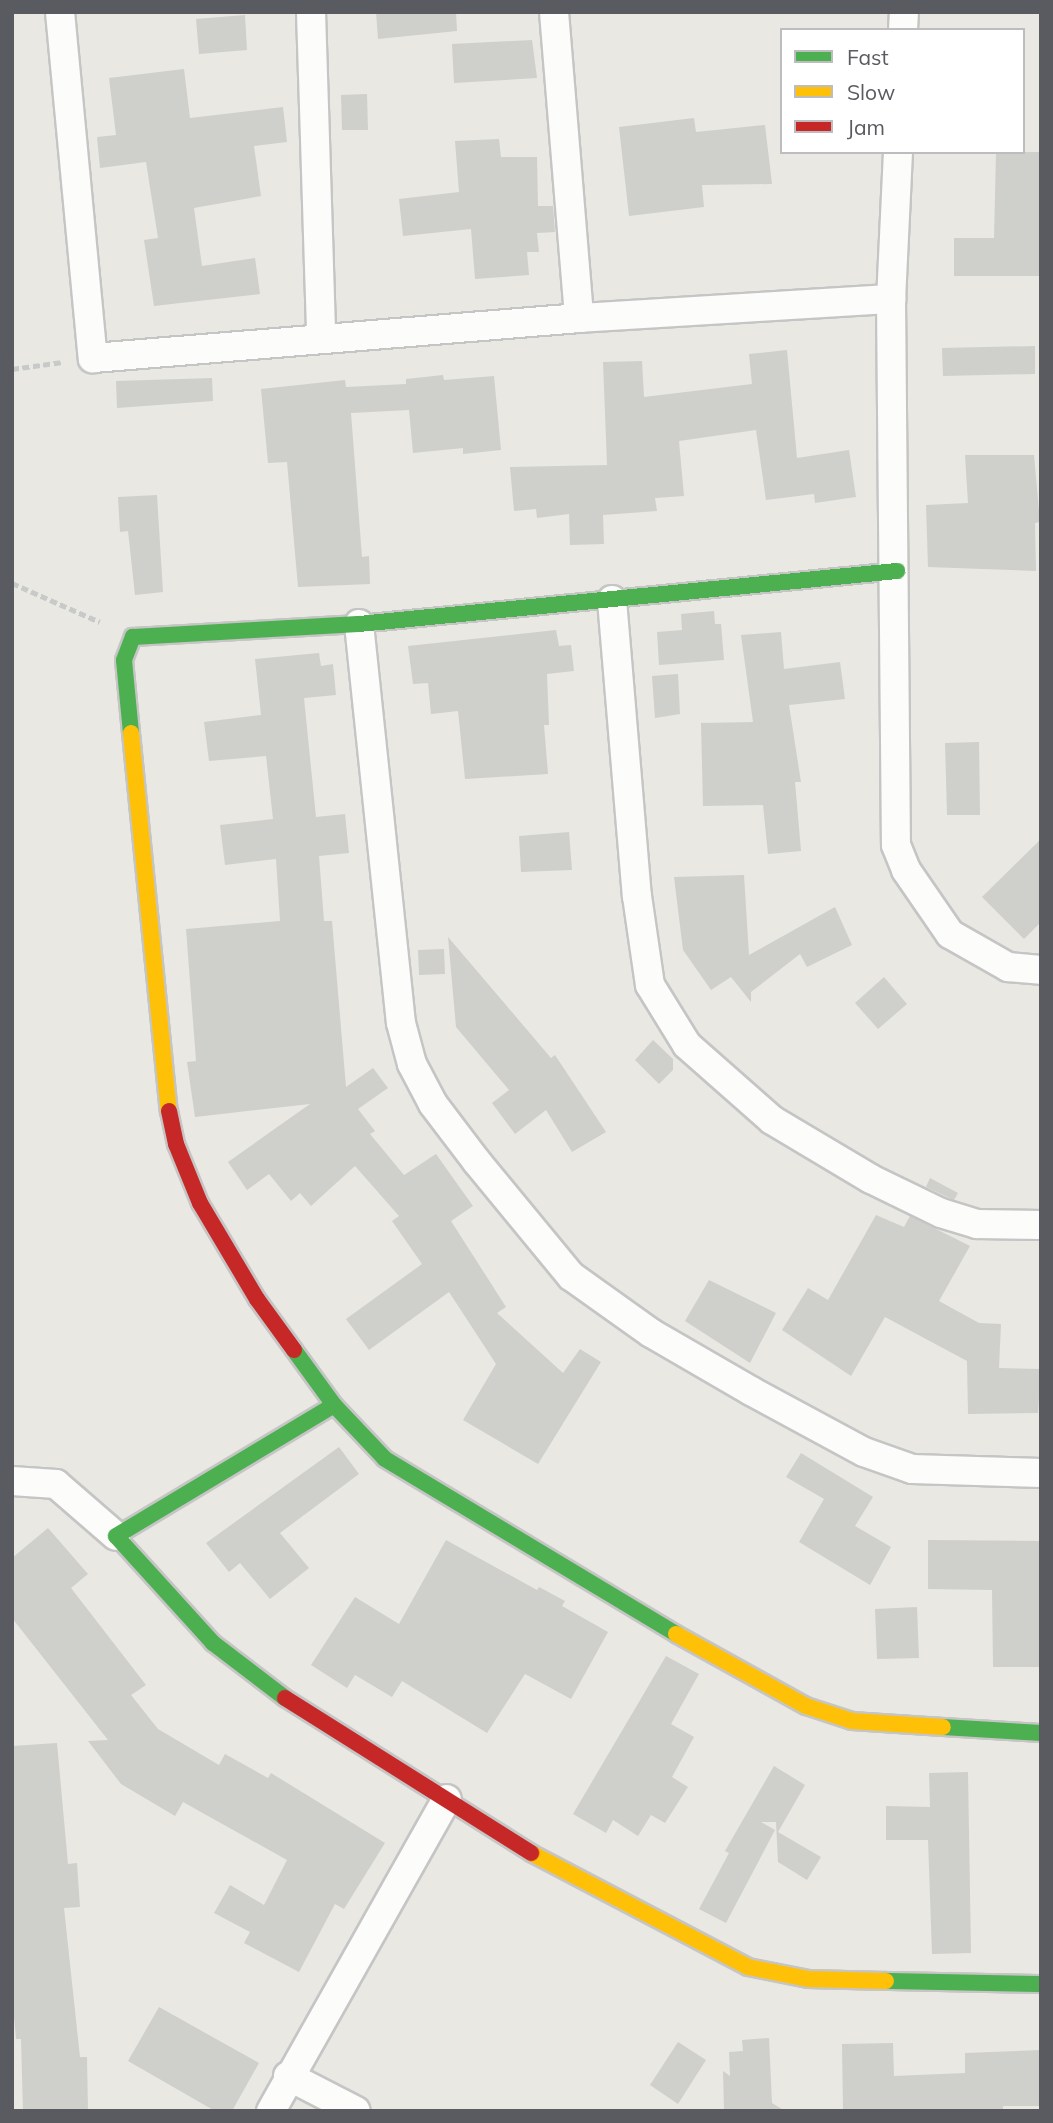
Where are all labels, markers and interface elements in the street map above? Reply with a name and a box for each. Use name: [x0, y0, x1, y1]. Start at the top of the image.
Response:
legend: [780, 28, 1025, 154]
text: Fast: [847, 44, 889, 70]
text: Slow: [847, 79, 895, 105]
text: Jam: [847, 114, 885, 140]

